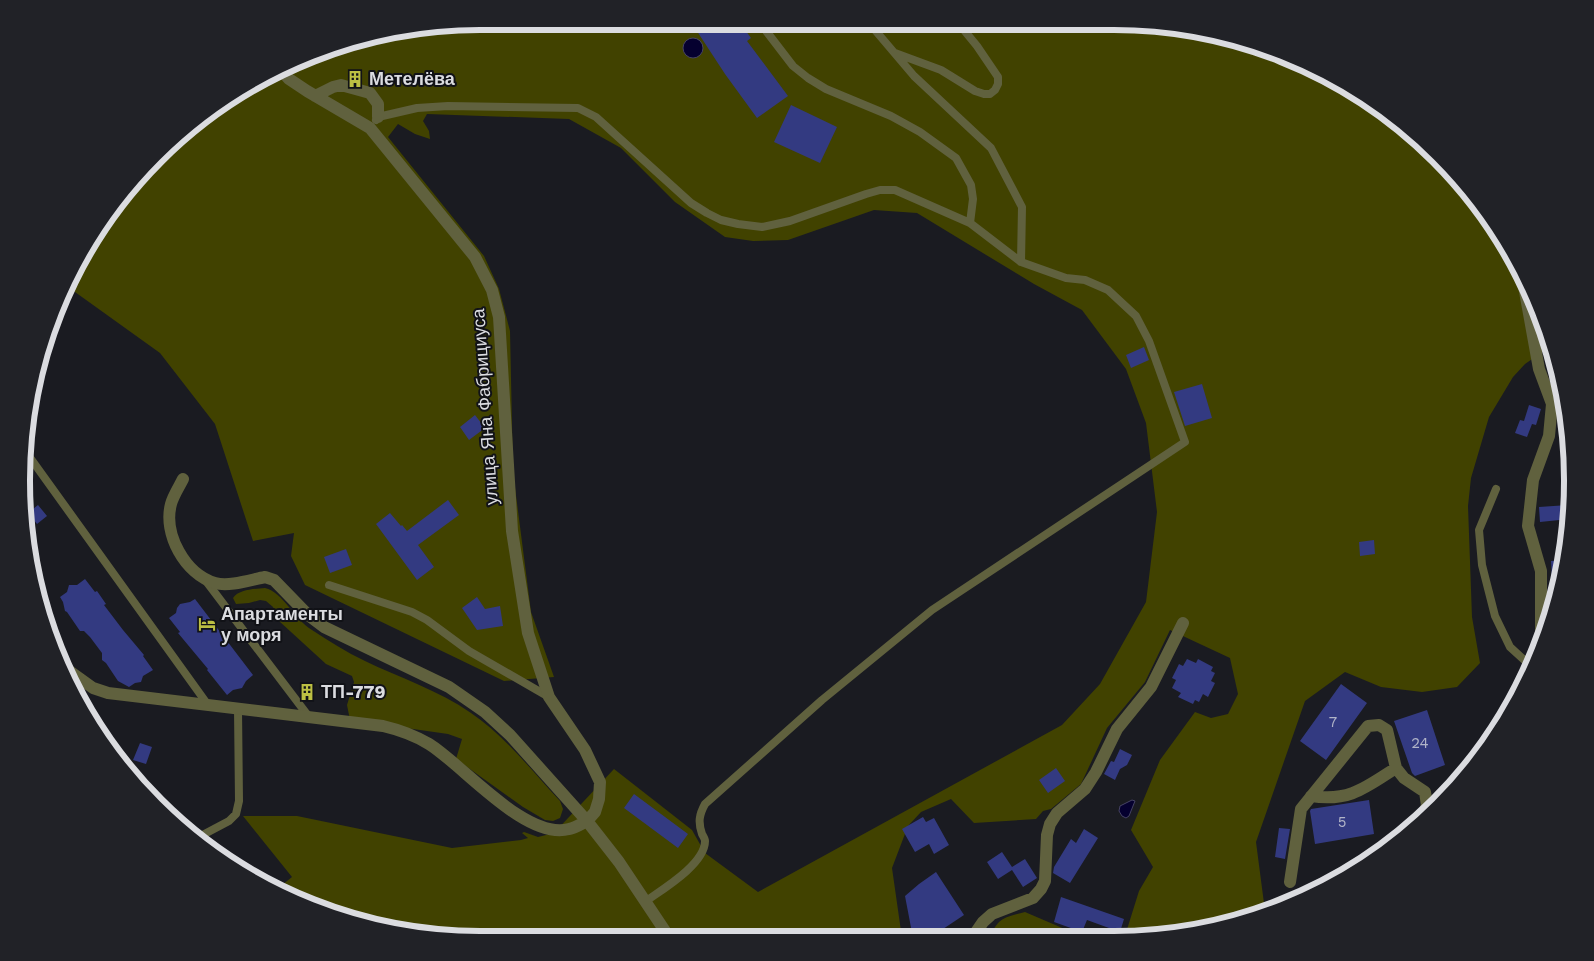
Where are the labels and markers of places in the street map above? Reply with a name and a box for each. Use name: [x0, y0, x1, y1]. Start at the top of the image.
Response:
place label: Метелёва: [369, 68, 456, 89]
building icon: Метелёва: [345, 69, 365, 89]
place label: Апартаменты у моря: [221, 603, 343, 645]
hotel icon: Апартаменты у моря: [197, 614, 217, 634]
place label: ТП-779: [321, 681, 386, 702]
building icon: ТП-779: [297, 682, 317, 702]

